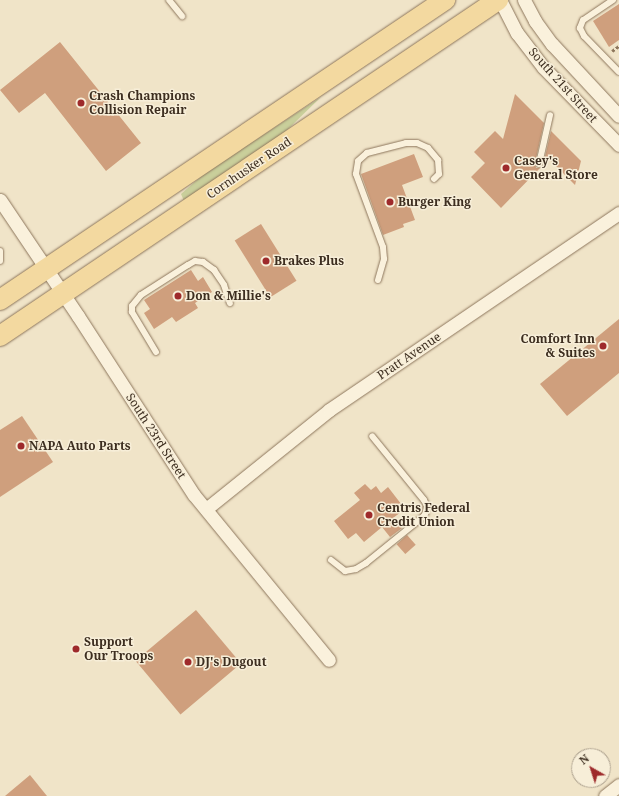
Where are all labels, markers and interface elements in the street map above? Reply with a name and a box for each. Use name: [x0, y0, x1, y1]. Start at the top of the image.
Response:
street label: South 21st Street: [526, 45, 600, 125]
place label: Crash Champions Collision Repair: [89, 89, 195, 117]
marker: Crash Champions Collision Repair: [76, 98, 86, 108]
street label: Cornhusker Road: [204, 134, 294, 202]
place label: Casey's General Store: [514, 154, 598, 182]
marker: Casey's General Store: [501, 163, 511, 173]
place label: Burger King: [398, 195, 471, 209]
marker: Burger King: [385, 197, 395, 207]
place label: Brakes Plus: [274, 254, 344, 268]
marker: Brakes Plus: [261, 256, 271, 266]
place label: Don & Millie's: [186, 289, 271, 303]
marker: Don & Millie's: [173, 291, 183, 301]
street label: Pratt Avenue: [374, 329, 444, 383]
place label: Comfort Inn & Suites: [520, 332, 595, 360]
marker: Comfort Inn & Suites: [598, 341, 608, 351]
street label: South 23rd Street: [123, 391, 189, 481]
place label: NAPA Auto Parts: [29, 439, 131, 453]
marker: NAPA Auto Parts: [16, 441, 26, 451]
place label: Centris Federal Credit Union: [377, 501, 470, 529]
marker: Centris Federal Credit Union: [364, 510, 374, 520]
place label: Support Our Troops: [84, 635, 153, 663]
marker: Support Our Troops: [71, 644, 81, 654]
place label: DJ's Dugout: [196, 655, 266, 669]
marker: DJ's Dugout: [183, 657, 193, 667]
north arrow: [571, 748, 611, 788]
text: N: [576, 751, 592, 768]

